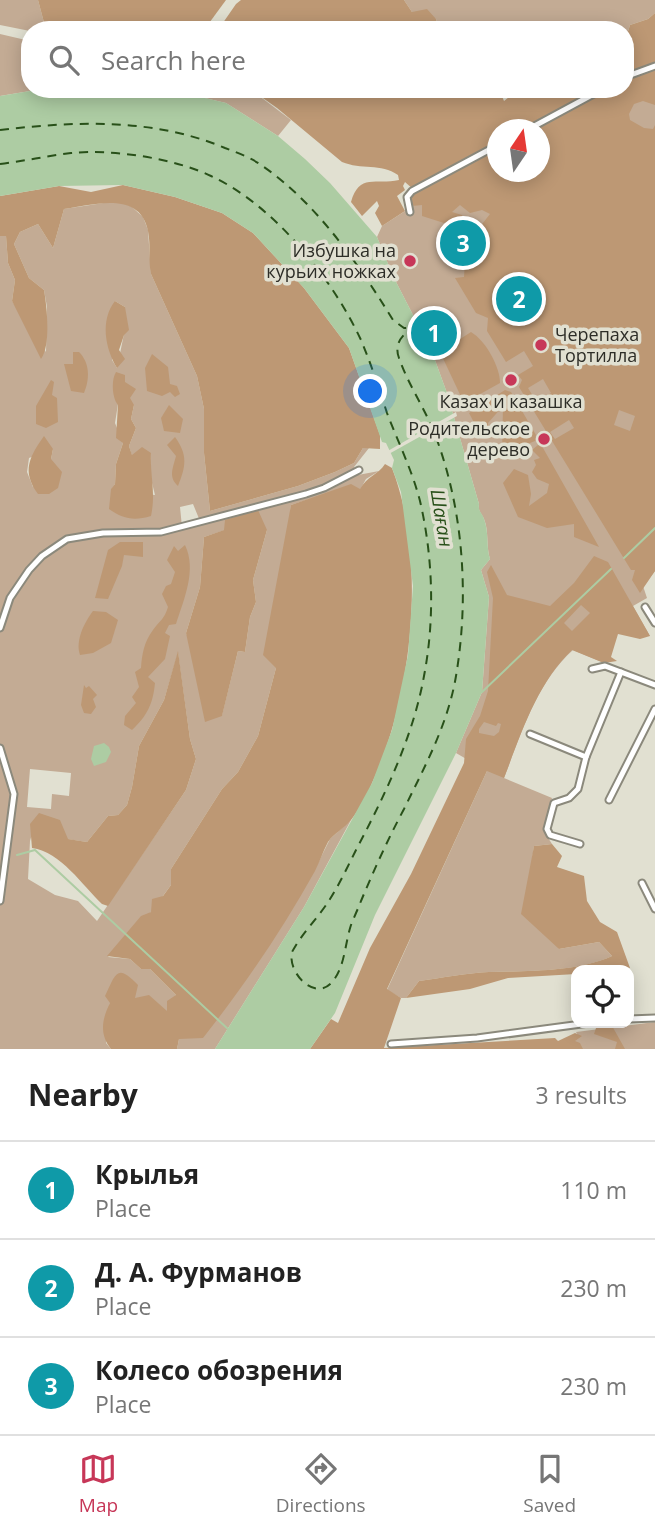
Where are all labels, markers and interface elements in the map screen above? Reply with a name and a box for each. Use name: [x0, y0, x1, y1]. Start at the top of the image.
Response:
search box: [21, 21, 634, 98]
icon: search: [45, 41, 83, 79]
text: Search here: [101, 42, 246, 78]
north arrow: [487, 119, 550, 182]
pin: 3: [440, 217, 486, 269]
place label: Избушка на курьих ножках: [266, 238, 397, 283]
marker: Избушка на курьих ножках: [402, 253, 418, 269]
pin: 2: [496, 273, 542, 325]
pin: 1: [411, 307, 457, 359]
place label: Черепаха Тортилла: [555, 322, 639, 367]
marker: Черепаха Тортилла: [533, 337, 549, 353]
marker: Казах и казашка: [503, 372, 519, 388]
your location: [353, 374, 387, 408]
place label: Казах и казашка: [439, 389, 583, 413]
place label: Родительское дерево: [408, 416, 530, 461]
marker: Родительское дерево: [536, 431, 552, 447]
water label: Шаған: [425, 487, 459, 549]
map controls: [571, 965, 634, 1028]
button: locate: [571, 965, 634, 1028]
text: Nearby: [28, 1074, 138, 1115]
text: 3 results: [536, 1079, 627, 1111]
text: Крылья: [95, 1156, 199, 1192]
text: 1: [44, 1174, 58, 1206]
text: 110 m: [560, 1174, 627, 1206]
text: Place: [95, 1192, 151, 1224]
text: Д. А. Фурманов: [95, 1254, 302, 1290]
text: 2: [44, 1272, 58, 1304]
text: 230 m: [560, 1272, 627, 1304]
text: Place: [95, 1290, 151, 1322]
text: Колесо обозрения: [95, 1352, 343, 1388]
text: 3: [44, 1370, 58, 1402]
text: 230 m: [560, 1370, 627, 1402]
text: Place: [95, 1388, 151, 1420]
tab: Map: [79, 1450, 118, 1518]
tab: Directions: [276, 1450, 366, 1518]
tab: Saved: [523, 1450, 576, 1518]

